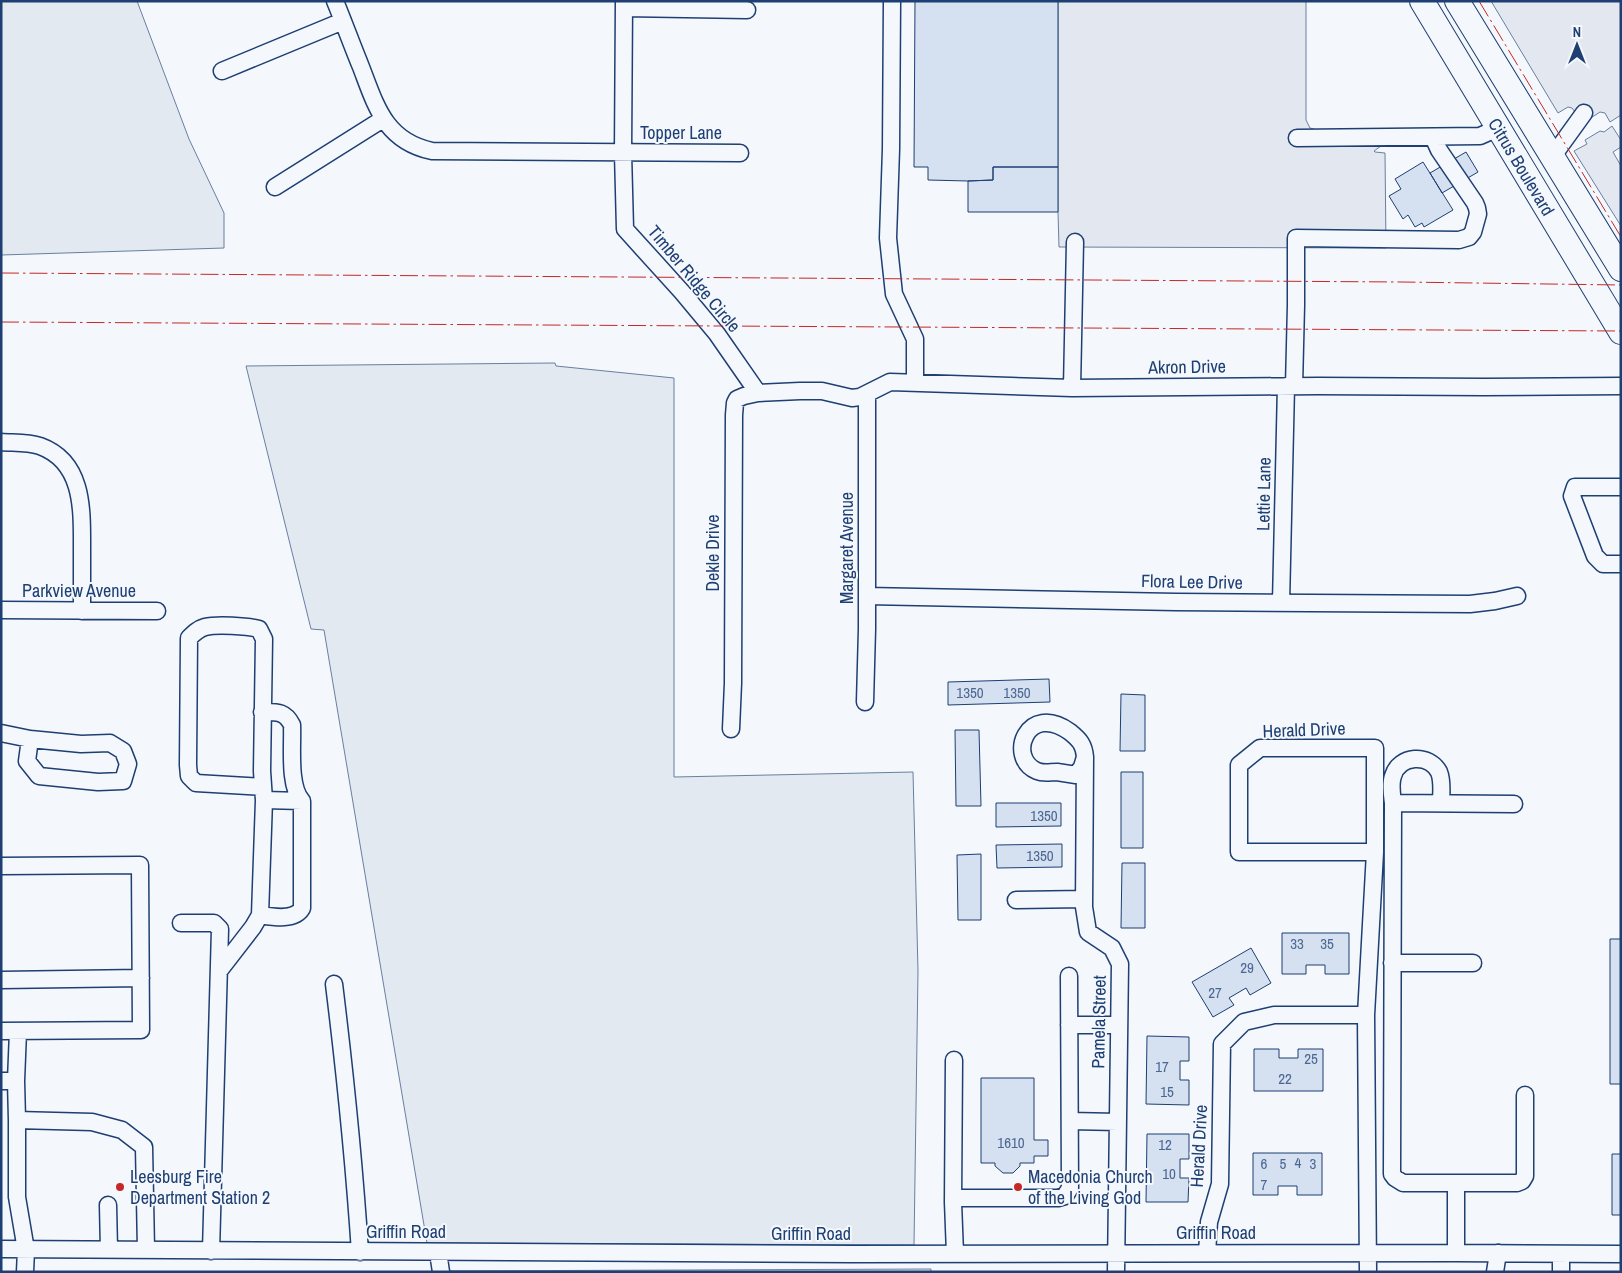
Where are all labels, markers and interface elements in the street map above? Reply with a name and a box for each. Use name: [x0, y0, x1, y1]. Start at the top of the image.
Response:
north arrow: [1552, 20, 1602, 70]
text: N: [1573, 23, 1581, 41]
street label: Citrus Boulevard: [1482, 113, 1560, 220]
street label: Topper Lane: [640, 120, 722, 145]
street label: Timber Ridge Circle: [642, 220, 747, 337]
street label: Akron Drive: [1147, 353, 1226, 380]
street label: Lettie Lane: [1250, 457, 1277, 531]
street label: Margaret Avenue: [834, 492, 859, 604]
street label: Dekle Drive: [700, 514, 725, 592]
street label: Flora Lee Drive: [1141, 568, 1243, 595]
street label: Parkview Avenue: [22, 578, 136, 603]
house number: 1350: [956, 682, 984, 703]
house number: 1350: [1003, 682, 1031, 703]
street label: Herald Drive: [1262, 716, 1346, 743]
house number: 1350: [1030, 805, 1058, 826]
house number: 1350: [1026, 845, 1054, 866]
house number: 33: [1290, 933, 1304, 954]
house number: 35: [1320, 933, 1334, 954]
house number: 29: [1240, 957, 1254, 978]
street label: Pamela Street: [1085, 975, 1112, 1069]
house number: 27: [1208, 982, 1222, 1003]
house number: 25: [1304, 1048, 1318, 1069]
house number: 17: [1155, 1056, 1169, 1077]
house number: 22: [1278, 1068, 1292, 1089]
house number: 15: [1160, 1081, 1174, 1102]
street label: Herald Drive: [1184, 1104, 1213, 1188]
house number: 1610: [997, 1132, 1025, 1153]
house number: 12: [1158, 1134, 1172, 1155]
house number: 4: [1295, 1152, 1302, 1173]
house number: 6: [1261, 1153, 1268, 1174]
house number: 5: [1280, 1153, 1287, 1174]
house number: 3: [1310, 1153, 1317, 1174]
house number: 10: [1162, 1163, 1176, 1184]
place label: Leesburg Fire Department Station 2: [130, 1164, 270, 1210]
place label: Macedonia Church of the Living God: [1028, 1164, 1153, 1210]
house number: 7: [1261, 1174, 1268, 1195]
marker: Leesburg Fire Department Station 2: [114, 1181, 126, 1193]
marker: Macedonia Church of the Living God: [1012, 1181, 1024, 1193]
street label: Griffin Road: [366, 1219, 446, 1244]
street label: Griffin Road: [1176, 1220, 1256, 1245]
street label: Griffin Road: [771, 1221, 851, 1246]

